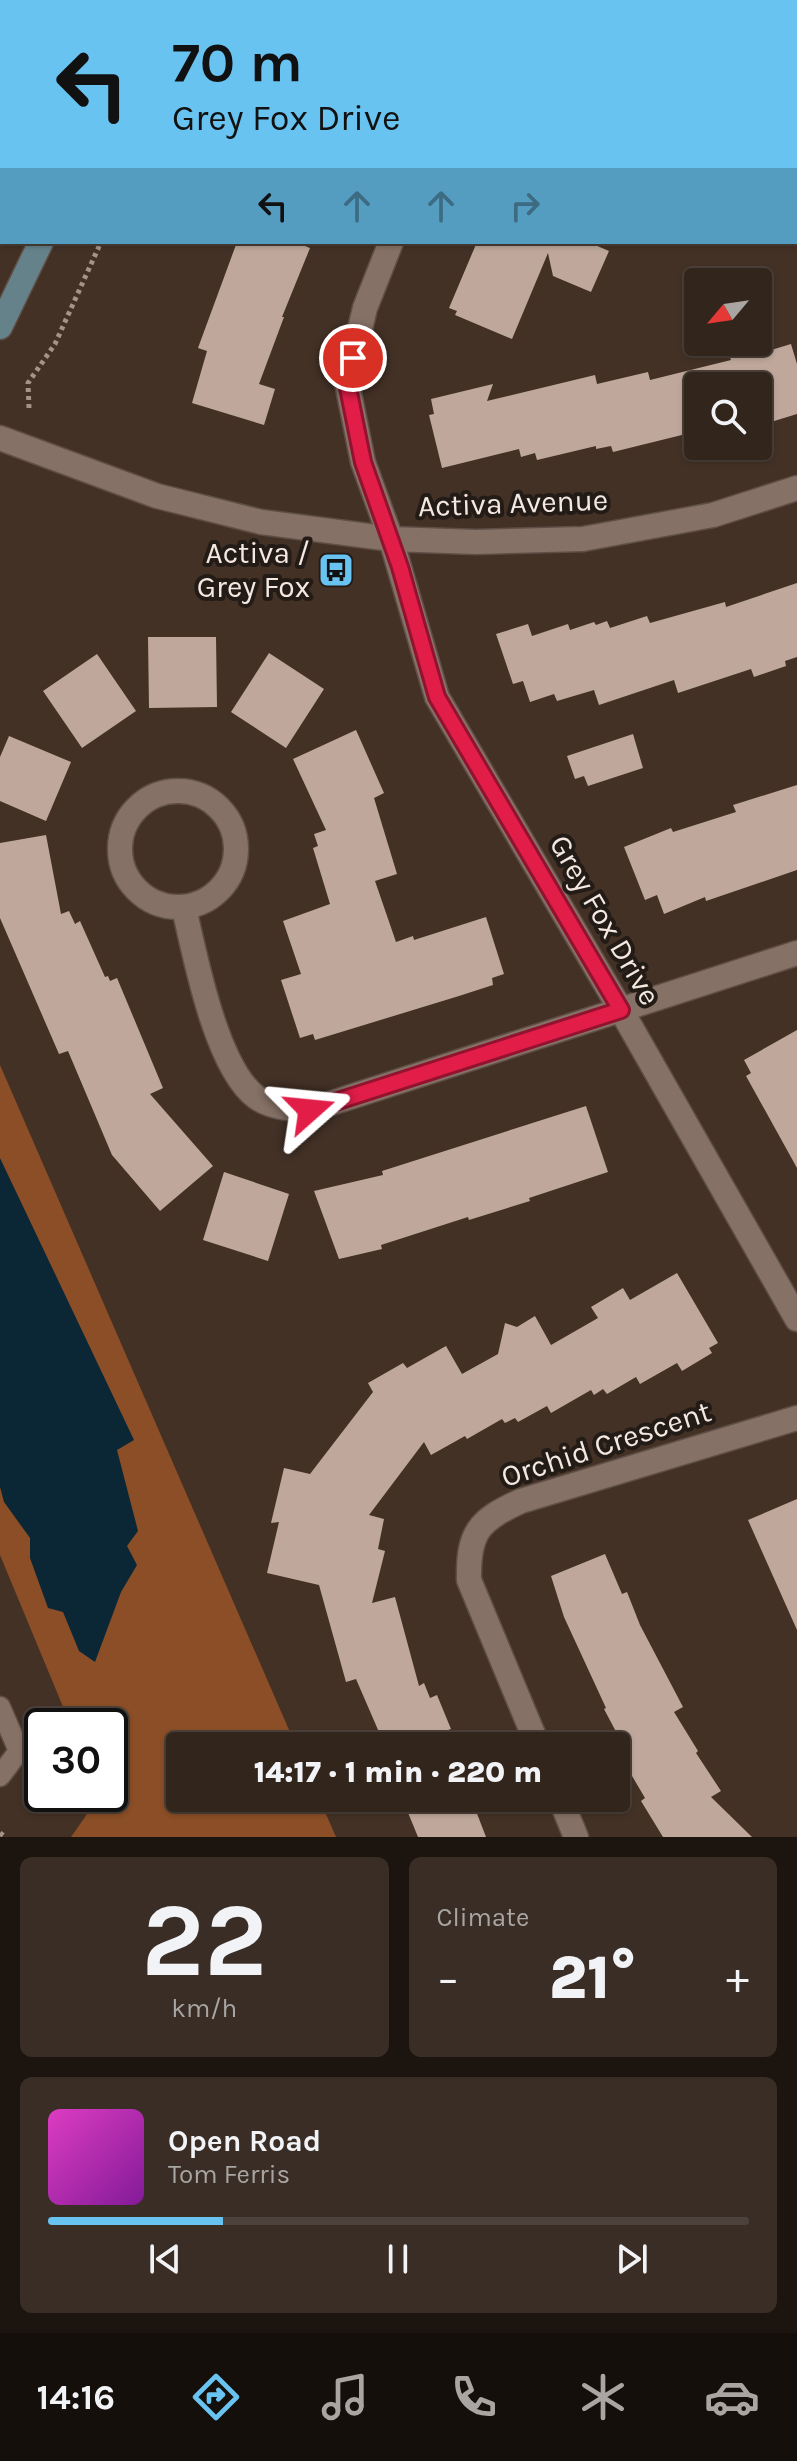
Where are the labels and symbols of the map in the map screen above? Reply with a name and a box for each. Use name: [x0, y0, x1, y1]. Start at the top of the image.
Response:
north arrow: [684, 268, 772, 356]
pin: [319, 324, 387, 392]
street label: Activa Avenue: [417, 482, 609, 524]
place label: Activa / Grey Fox: [197, 535, 310, 605]
bus stop icon: Activa / Grey Fox: [317, 551, 355, 589]
street label: Grey Fox Drive: [542, 829, 668, 1011]
position arrow: [268, 1068, 352, 1152]
street label: Orchid Crescent: [497, 1393, 715, 1495]
speed limit sign: 30: [24, 1708, 128, 1812]

